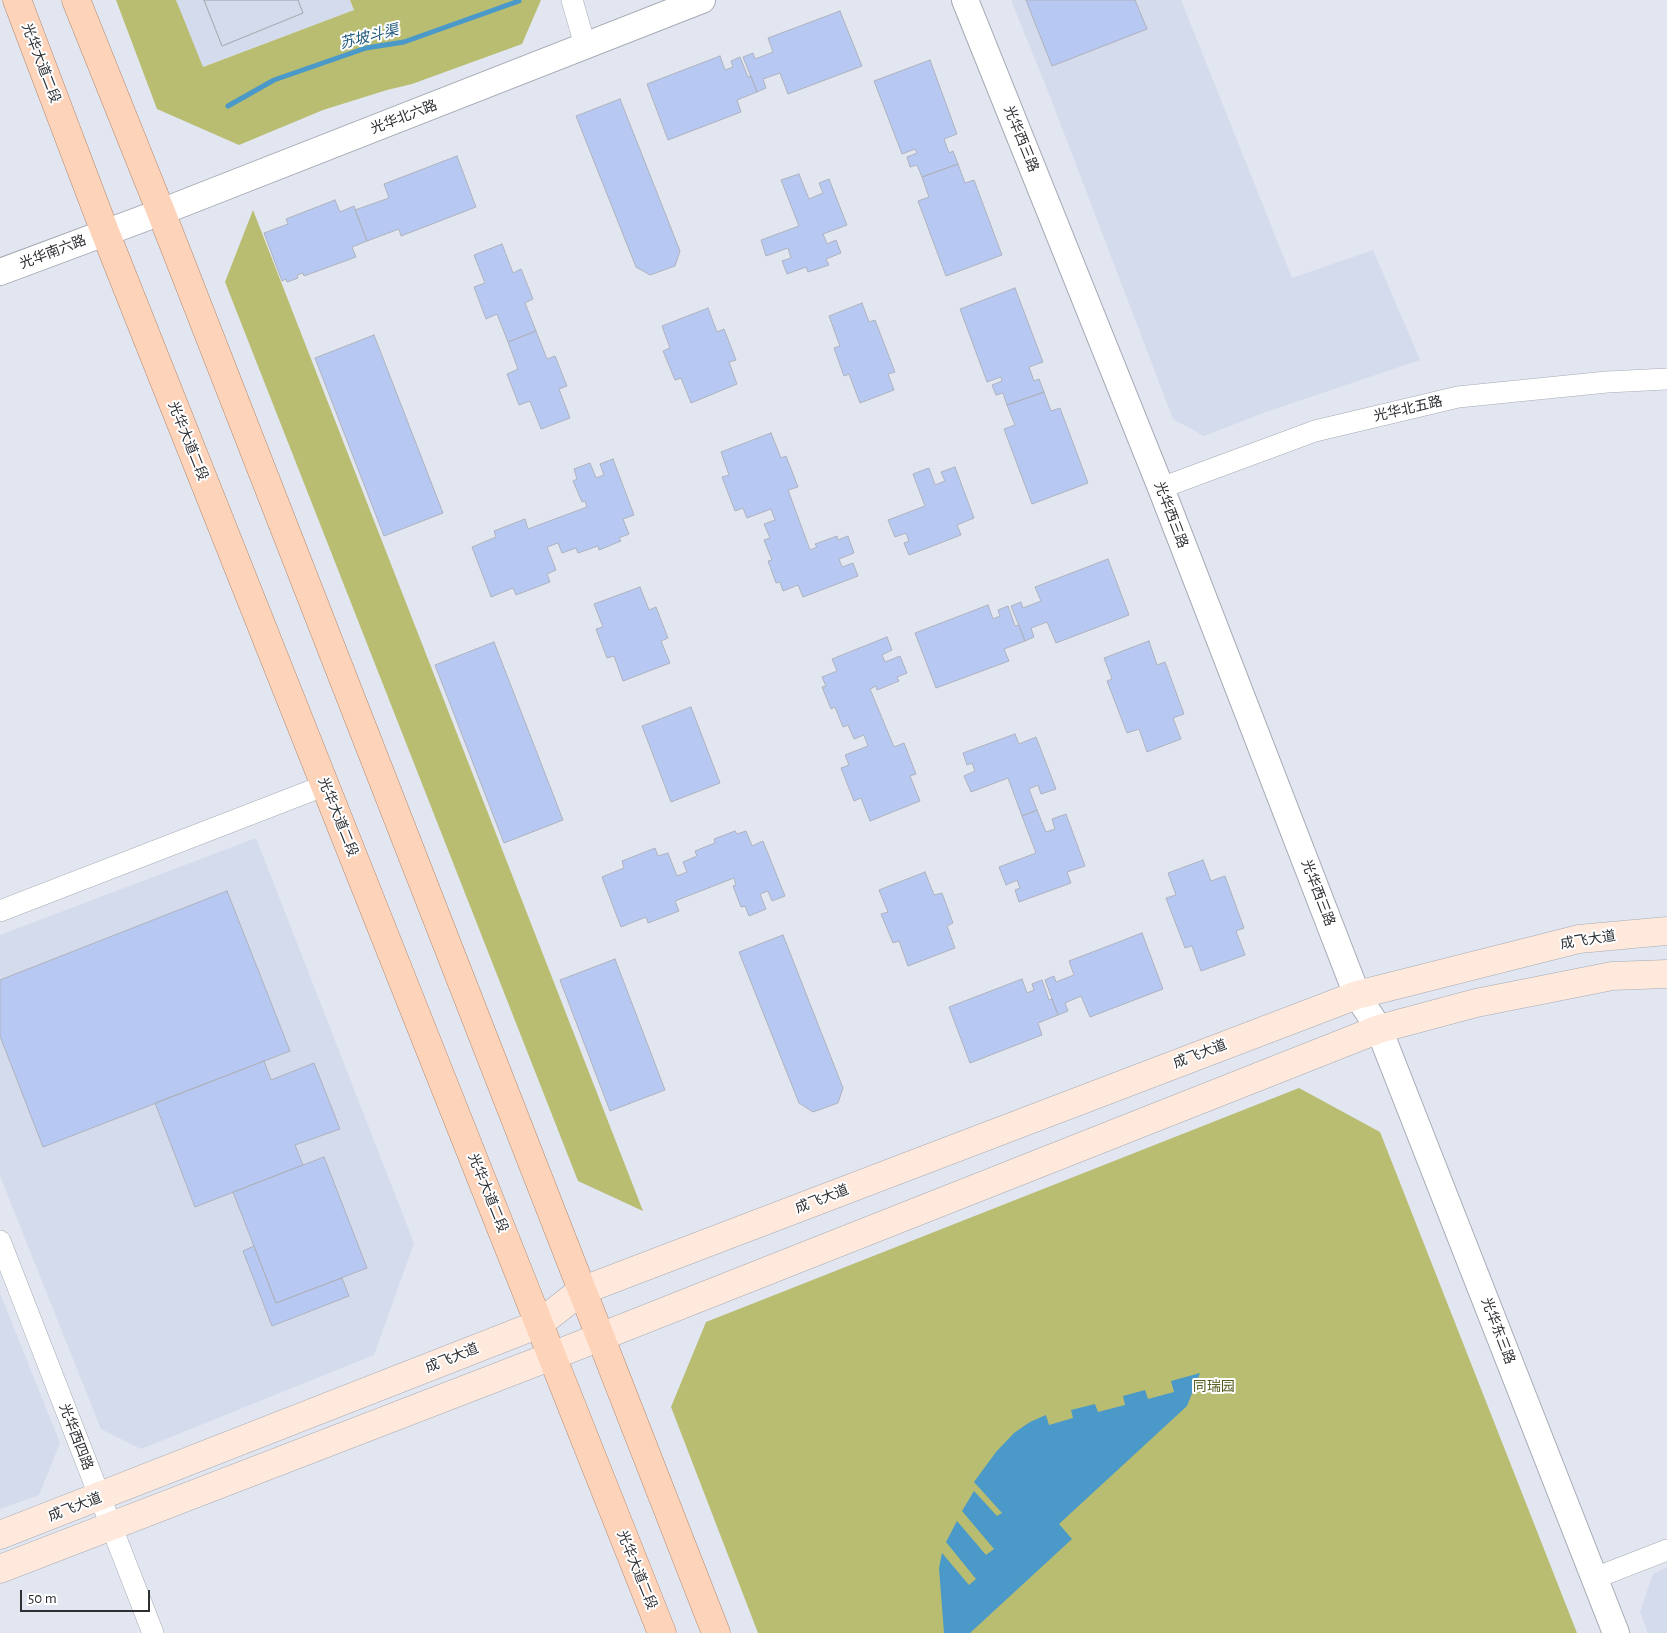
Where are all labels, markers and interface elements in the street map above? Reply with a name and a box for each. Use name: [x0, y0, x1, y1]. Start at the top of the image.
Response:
street label: 光华大道二段: [18, 21, 64, 105]
water label: 苏坡斗渠: [338, 21, 400, 53]
street label: 光华北六路: [368, 97, 440, 137]
street label: 光华西三路: [1000, 103, 1042, 175]
street label: 光华南六路: [17, 232, 89, 272]
street label: 光华北五路: [1372, 393, 1444, 425]
street label: 光华大道二段: [164, 399, 212, 483]
street label: 光华西三路: [1151, 479, 1191, 551]
street label: 光华大道二段: [314, 775, 362, 859]
street label: 光华西三路: [1298, 857, 1338, 929]
street label: 成飞大道: [1559, 927, 1617, 953]
street label: 成飞大道: [1171, 1036, 1229, 1072]
street label: 光华大道二段: [464, 1151, 512, 1235]
street label: 成飞大道: [793, 1181, 851, 1217]
street label: 光华东三路: [1478, 1295, 1518, 1367]
street label: 成飞大道: [423, 1340, 481, 1376]
park label: 同瑞园: [1193, 1379, 1235, 1395]
street label: 光华西四路: [56, 1401, 96, 1473]
street label: 成飞大道: [46, 1489, 104, 1525]
street label: 光华大道二段: [613, 1528, 661, 1612]
scale bar: [22, 1580, 152, 1612]
text: 50 m: [28, 1591, 57, 1606]

